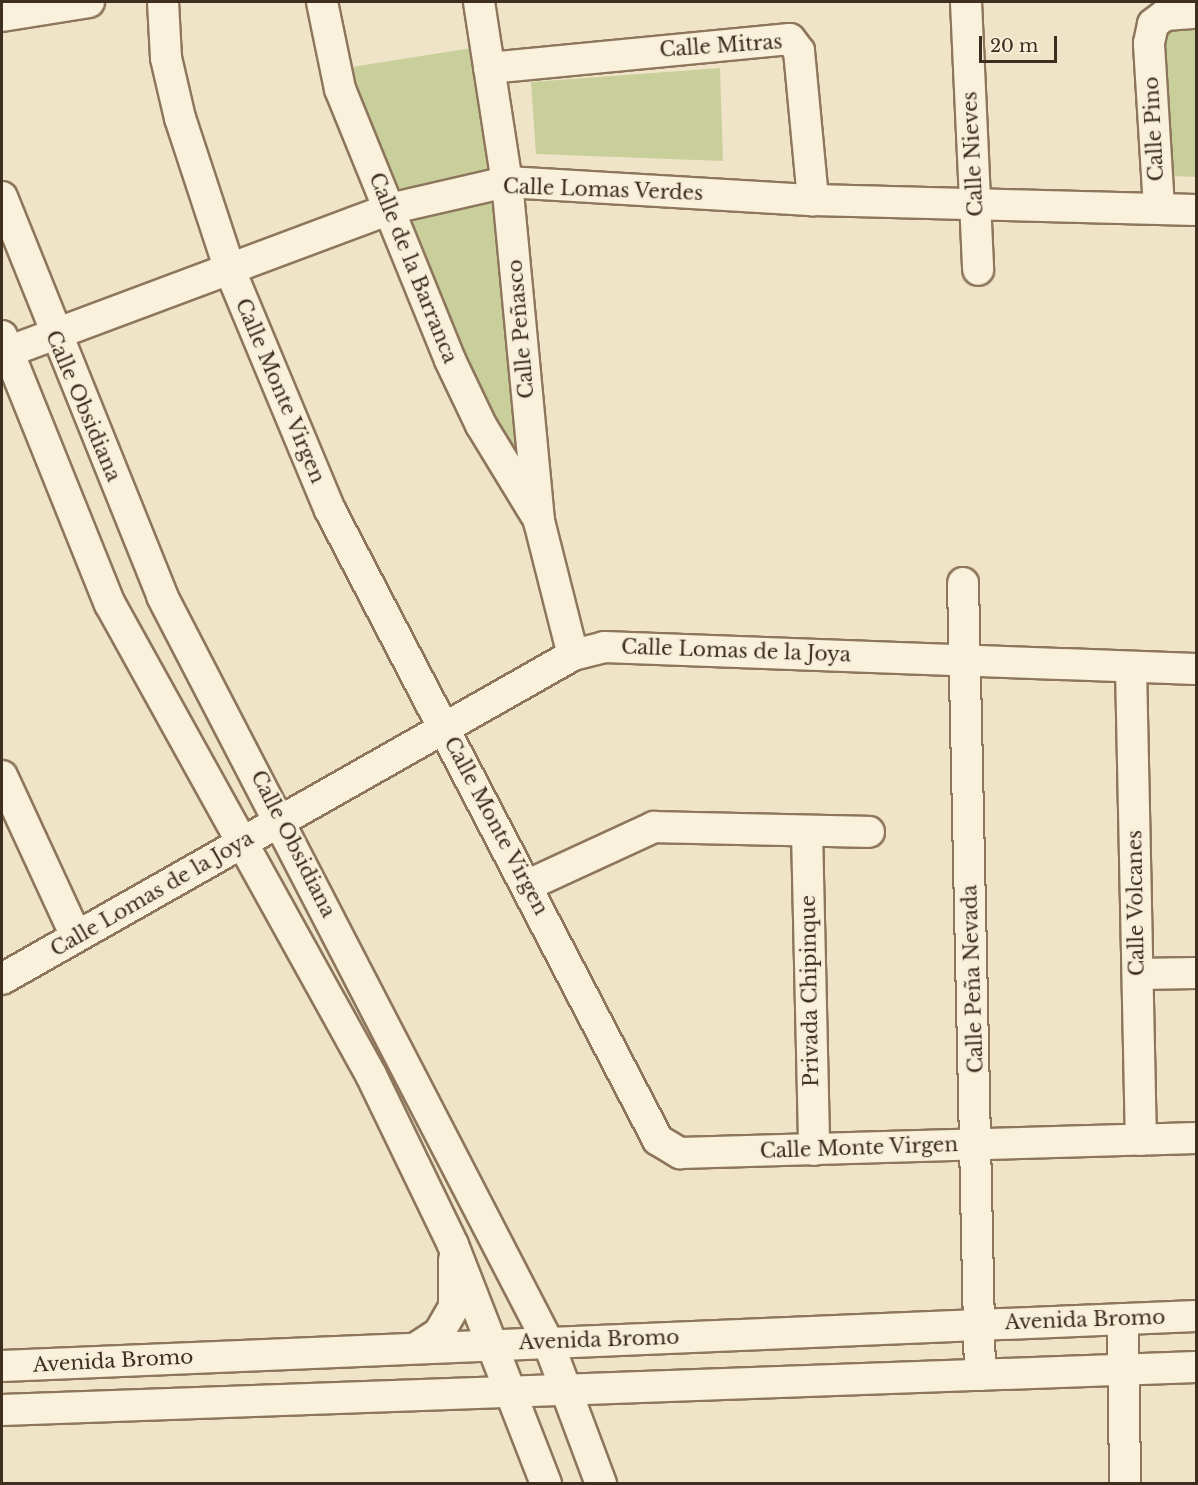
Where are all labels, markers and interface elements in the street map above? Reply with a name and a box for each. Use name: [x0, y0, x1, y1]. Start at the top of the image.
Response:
scale bar: [982, 24, 1060, 62]
street label: Calle Mitras: [659, 30, 783, 62]
text: 20 m: [990, 35, 1038, 57]
street label: Calle Pino: [1139, 76, 1169, 182]
street label: Calle Nieves: [958, 91, 988, 217]
street label: Calle de la Barranca: [364, 169, 462, 367]
street label: Calle Lomas Verdes: [502, 174, 704, 206]
street label: Calle Peñasco: [503, 258, 539, 400]
street label: Calle Monte Virgen: [230, 295, 330, 487]
street label: Calle Obsidiana: [40, 327, 126, 485]
street label: Calle Lomas de la Joya: [621, 635, 851, 667]
street label: Calle Monte Virgen: [439, 732, 553, 920]
street label: Calle Obsidiana: [246, 767, 340, 921]
street label: Calle Lomas de la Joya: [46, 826, 258, 962]
street label: Calle Volcanes: [1123, 829, 1149, 977]
street label: Calle Peña Nevada: [958, 884, 988, 1074]
street label: Privada Chipinque: [796, 895, 824, 1087]
street label: Calle Monte Virgen: [759, 1133, 959, 1163]
street label: Avenida Bromo: [1004, 1305, 1166, 1335]
street label: Avenida Bromo: [518, 1325, 680, 1355]
street label: Avenida Bromo: [32, 1345, 194, 1377]

